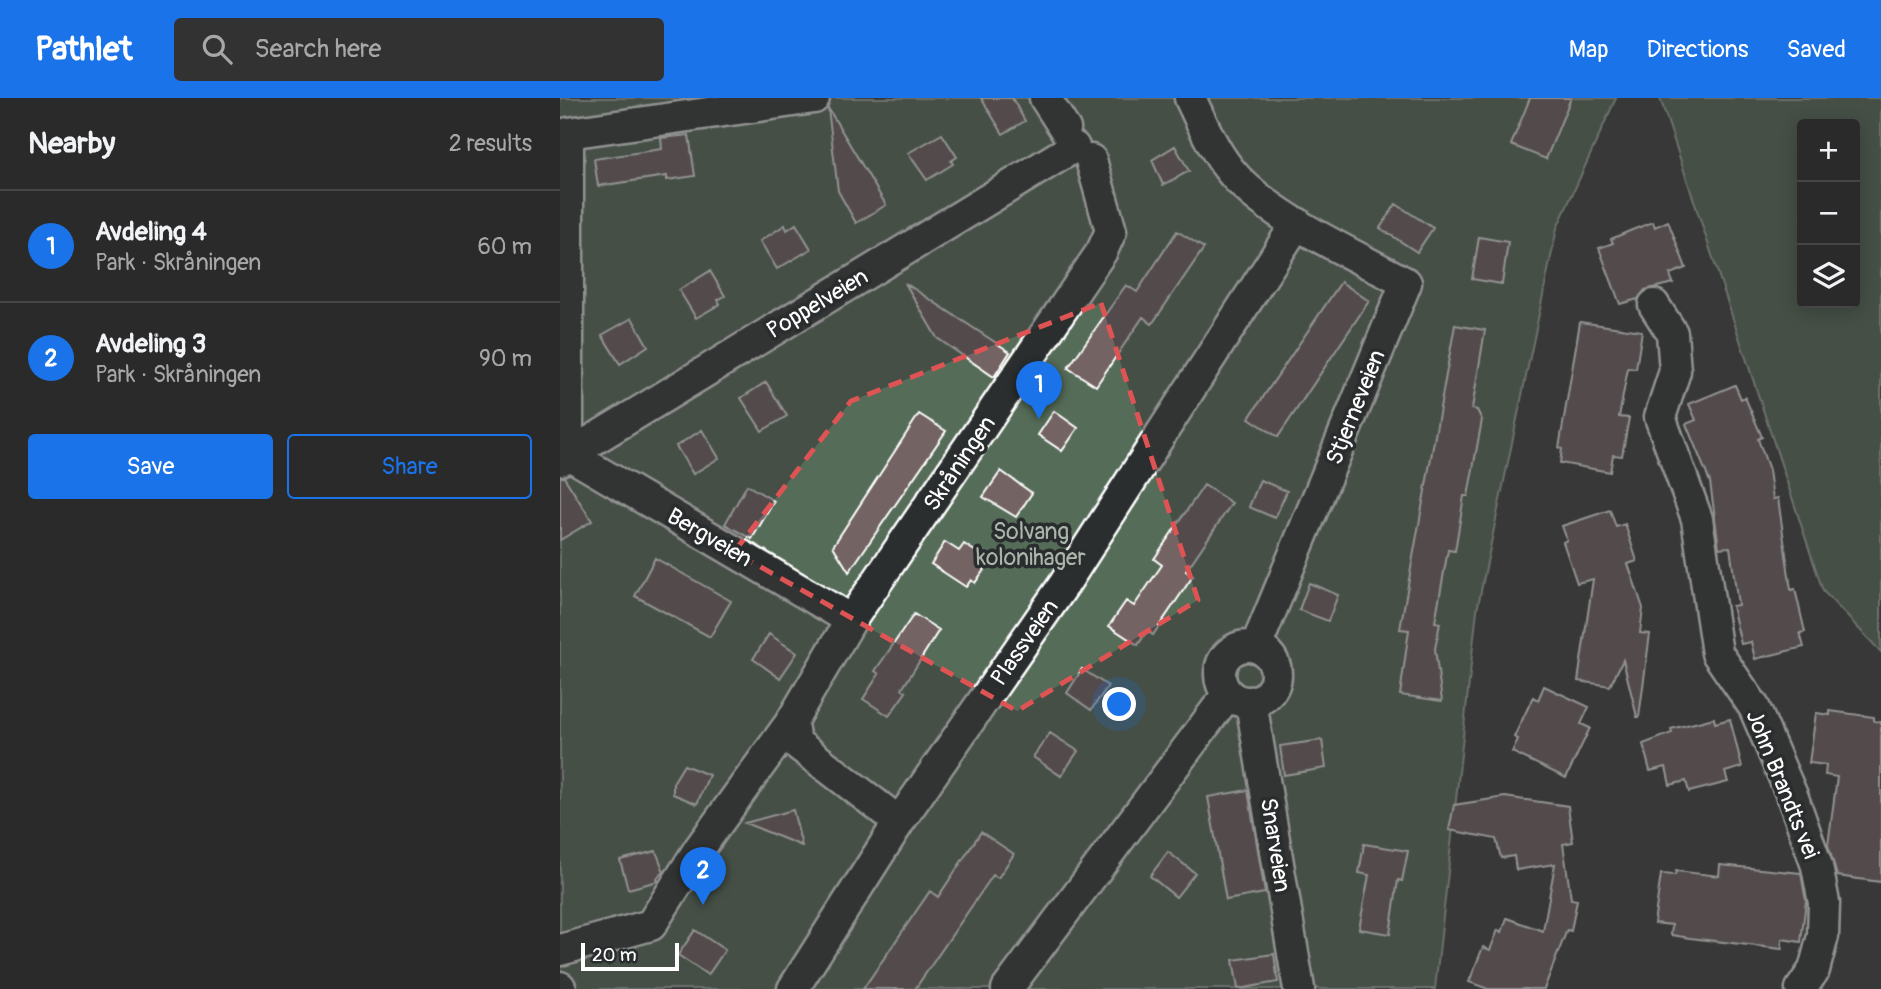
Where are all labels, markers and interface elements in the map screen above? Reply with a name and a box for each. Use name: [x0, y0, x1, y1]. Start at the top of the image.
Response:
search box: [174, 18, 664, 81]
text: Pathlet: [35, 29, 132, 70]
icon: search: [198, 30, 236, 68]
text: Search here: [254, 33, 381, 65]
text: Map: [1569, 35, 1609, 64]
text: Directions: [1647, 35, 1748, 64]
text: Saved: [1786, 35, 1846, 64]
map controls: [1797, 119, 1860, 308]
button: +: [1797, 119, 1860, 182]
text: Nearby: [28, 125, 115, 162]
text: 2 results: [449, 129, 532, 158]
button: −: [1797, 182, 1860, 245]
text: Avdeling 4: [95, 216, 207, 248]
text: 1: [47, 232, 56, 261]
text: 60 m: [477, 232, 532, 261]
button: layers: [1797, 245, 1860, 308]
text: Park · Skråningen: [95, 248, 261, 277]
street label: Poppelveien: [761, 262, 873, 345]
text: Avdeling 3: [95, 328, 206, 360]
text: 2: [45, 344, 57, 373]
text: 90 m: [479, 344, 532, 373]
street label: Stjerneveien: [1319, 345, 1392, 469]
text: Park · Skråningen: [95, 360, 261, 389]
pin: 1: [1016, 361, 1062, 419]
street label: Skråningen: [917, 410, 1002, 516]
button: Save: [28, 434, 273, 499]
button: Share: [287, 434, 532, 499]
street label: Bergveien: [662, 501, 758, 573]
park label: Solvang kolonihager: [976, 517, 1086, 572]
street label: Plassveien: [984, 593, 1065, 691]
your location: [1102, 687, 1136, 721]
street label: John Brandts vei: [1739, 706, 1826, 863]
street label: Snarveien: [1254, 796, 1297, 894]
pin: 2: [680, 847, 726, 905]
scale bar: [581, 940, 679, 972]
text: 20 m: [592, 943, 637, 967]

